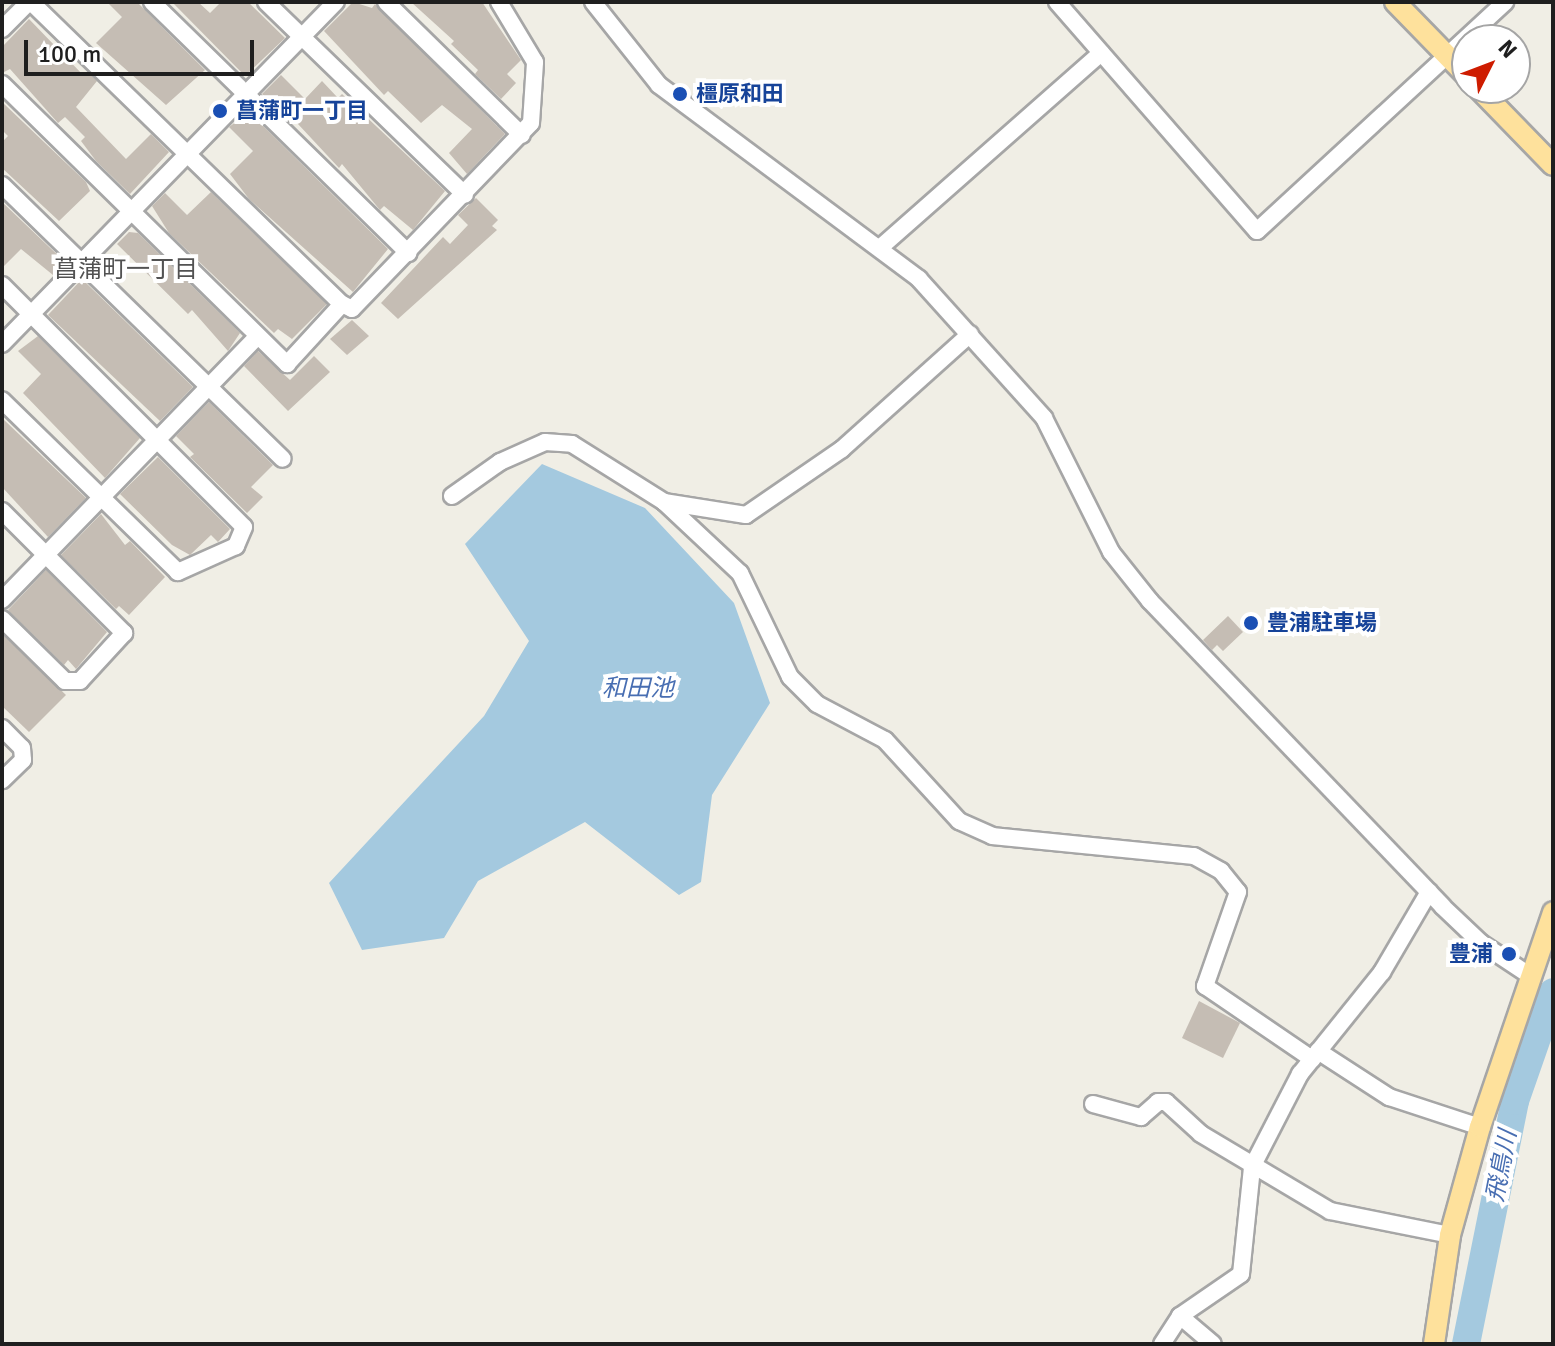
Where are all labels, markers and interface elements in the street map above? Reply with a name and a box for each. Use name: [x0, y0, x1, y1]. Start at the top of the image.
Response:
scale bar: [28, 24, 258, 74]
north arrow: [1451, 24, 1531, 104]
text: N: [1493, 34, 1523, 64]
text: 100 m: [38, 39, 101, 69]
place label: 橿原和田: [696, 81, 784, 107]
marker: 橿原和田: [671, 85, 689, 103]
place label: 菖蒲町一丁目: [236, 98, 368, 124]
marker: 菖蒲町一丁目: [211, 102, 229, 120]
district label: 菖蒲町一丁目: [54, 256, 198, 284]
place label: 豊浦駐車場: [1267, 610, 1377, 636]
marker: 豊浦駐車場: [1242, 614, 1260, 632]
water label: 和田池: [602, 675, 674, 703]
place label: 豊浦: [1449, 941, 1493, 967]
marker: 豊浦: [1500, 945, 1518, 963]
water label: 飛鳥川: [1481, 1128, 1523, 1204]

